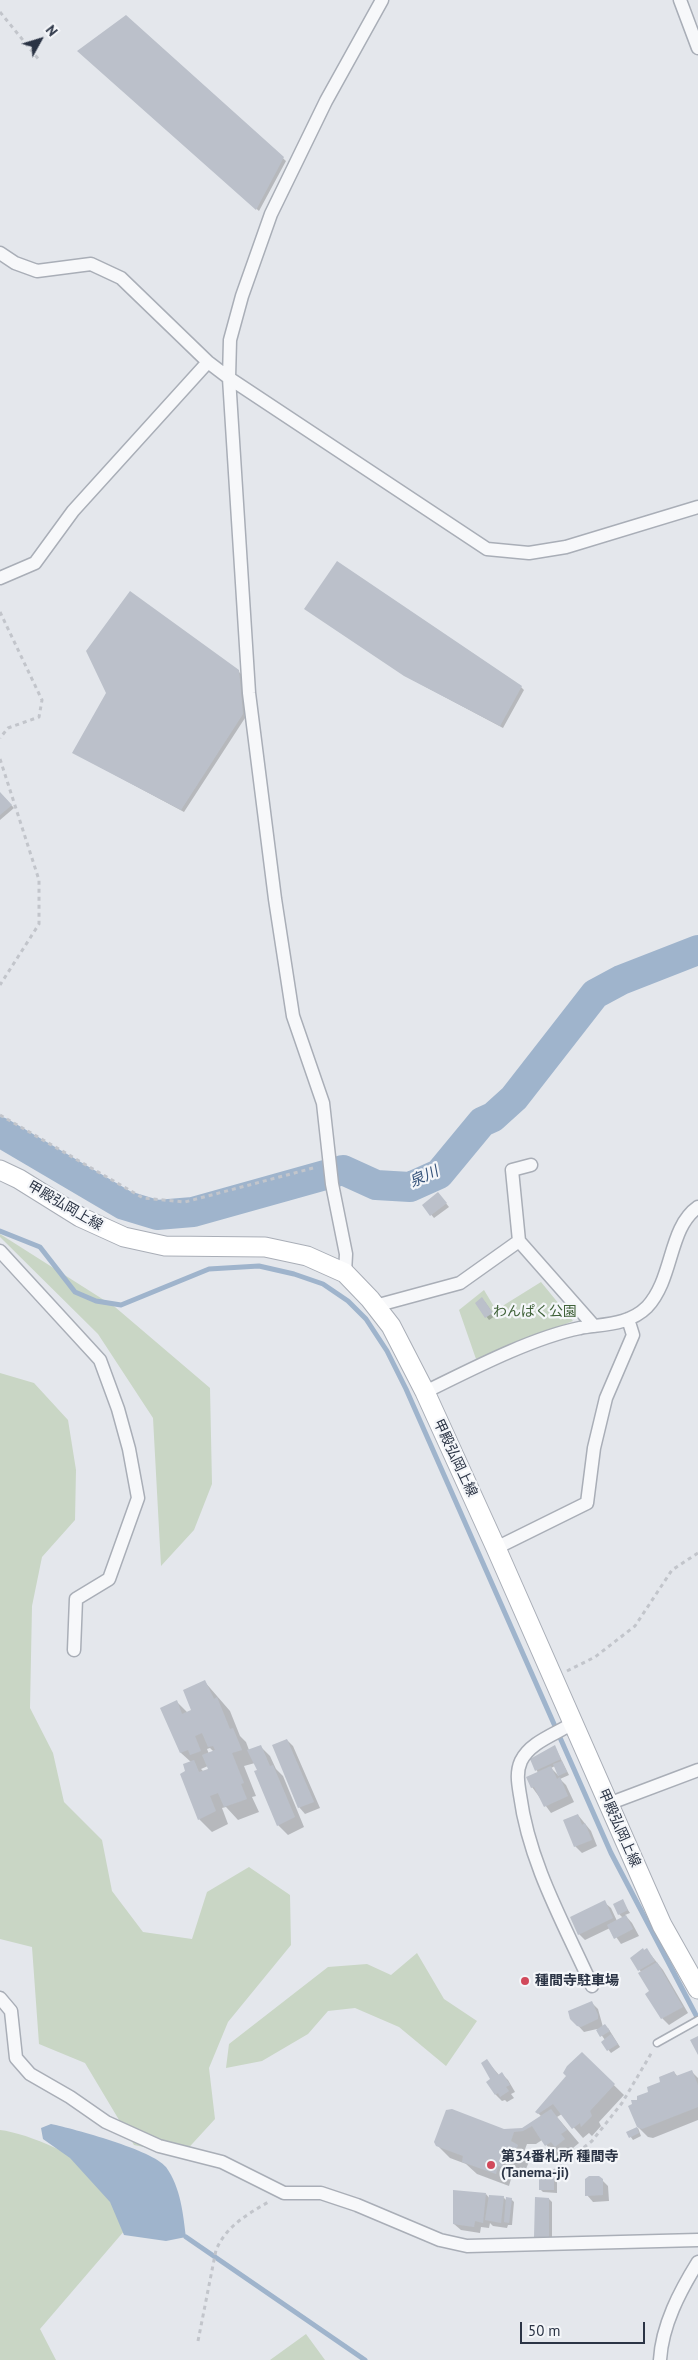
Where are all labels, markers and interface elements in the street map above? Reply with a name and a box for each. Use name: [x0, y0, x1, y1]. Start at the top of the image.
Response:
north arrow: [15, 15, 65, 65]
text: N: [42, 21, 62, 40]
water label: 泉川: [407, 1163, 441, 1191]
street label: 甲殿弘岡上線: [24, 1178, 106, 1234]
park label: わんぱく公園: [493, 1304, 577, 1320]
street label: 甲殿弘岡上線: [430, 1416, 480, 1500]
street label: 甲殿弘岡上線: [594, 1786, 644, 1870]
place label: 種間寺駐車場: [535, 1973, 619, 1989]
marker: 種間寺駐車場: [519, 1975, 531, 1987]
place label: 第34番札所 種間寺 (Tanema-ji): [501, 2149, 618, 2182]
marker: 第34番札所 種間寺 (Tanema-ji): [485, 2159, 497, 2171]
scale bar: [523, 2312, 648, 2344]
text: 50 m: [528, 2321, 561, 2340]

